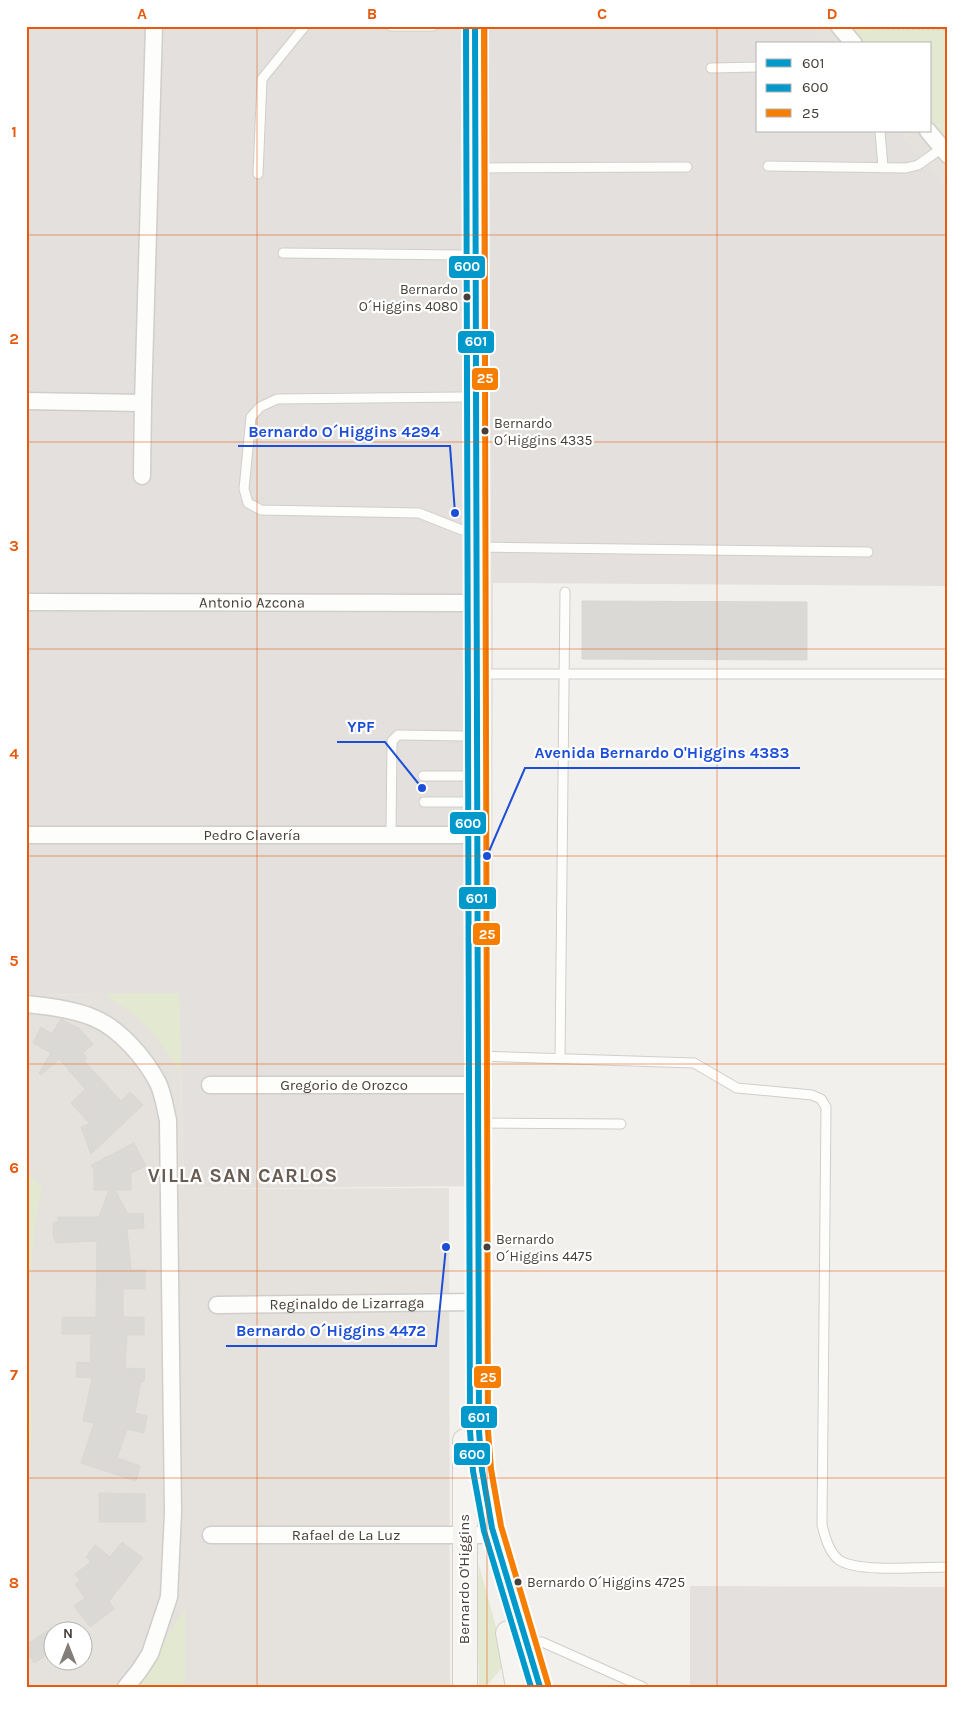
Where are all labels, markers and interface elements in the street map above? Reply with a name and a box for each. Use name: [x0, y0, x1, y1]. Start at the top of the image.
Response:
text: A: [137, 4, 147, 23]
text: B: [367, 4, 377, 23]
text: C: [597, 4, 607, 23]
text: D: [827, 4, 838, 23]
legend: [756, 42, 932, 132]
text: 601: [802, 54, 824, 72]
text: 600: [802, 78, 828, 96]
text: 25: [802, 104, 819, 122]
text: 1: [11, 122, 17, 141]
line badge: 600: [448, 255, 486, 279]
text: 600: [454, 258, 480, 275]
place label: Bernardo O´Higgins 4080: [359, 281, 458, 315]
marker: Bernardo O´Higgins 4080: [462, 292, 472, 302]
text: 2: [9, 329, 19, 348]
line badge: 601: [457, 330, 495, 354]
text: 601: [465, 333, 487, 350]
line badge: 25: [471, 367, 499, 391]
text: 25: [477, 370, 493, 387]
callout: Bernardo O´Higgins 4294: [238, 415, 450, 446]
place label: Bernardo O´Higgins 4335: [494, 415, 593, 449]
text: Bernardo O´Higgins 4294: [248, 422, 440, 441]
marker: Bernardo O´Higgins 4335: [480, 426, 490, 436]
text: 3: [9, 536, 19, 555]
street label: Antonio Azcona: [199, 593, 305, 612]
callout: YPF: [337, 711, 385, 742]
text: YPF: [347, 717, 375, 736]
callout: Avenida Bernardo O'Higgins 4383: [525, 737, 800, 768]
text: Avenida Bernardo O'Higgins 4383: [534, 743, 790, 762]
text: 4: [9, 744, 19, 763]
line badge: 600: [449, 811, 487, 835]
text: 600: [455, 815, 481, 832]
street label: Pedro Clavería: [203, 826, 301, 844]
line badge: 601: [458, 886, 497, 910]
text: 601: [466, 890, 488, 907]
line badge: 25: [472, 922, 501, 946]
text: 25: [479, 926, 495, 943]
text: 5: [9, 951, 19, 970]
street label: Gregorio de Orozco: [280, 1076, 408, 1094]
text: 6: [9, 1158, 19, 1177]
district label: VILLA SAN CARLOS: [148, 1164, 338, 1187]
place label: Bernardo O´Higgins 4475: [496, 1231, 592, 1265]
marker: Bernardo O´Higgins 4475: [482, 1242, 492, 1252]
street label: Reginaldo de Lizarraga: [269, 1294, 425, 1313]
callout: Bernardo O´Higgins 4472: [226, 1315, 436, 1346]
text: Bernardo O´Higgins 4472: [236, 1321, 426, 1340]
text: 7: [10, 1365, 18, 1384]
line badge: 25: [473, 1365, 502, 1389]
text: 25: [480, 1369, 496, 1386]
line badge: 601: [460, 1405, 498, 1429]
text: 601: [468, 1409, 490, 1426]
line badge: 600: [453, 1442, 491, 1466]
text: 600: [459, 1446, 485, 1463]
street label: Bernardo O'Higgins: [455, 1514, 473, 1644]
street label: Rafael de La Luz: [292, 1526, 400, 1544]
text: 8: [9, 1573, 19, 1592]
place label: Bernardo O´Higgins 4725: [527, 1574, 685, 1591]
marker: Bernardo O´Higgins 4725: [513, 1577, 523, 1587]
north arrow: [42, 1620, 92, 1670]
text: N: [63, 1625, 73, 1642]

